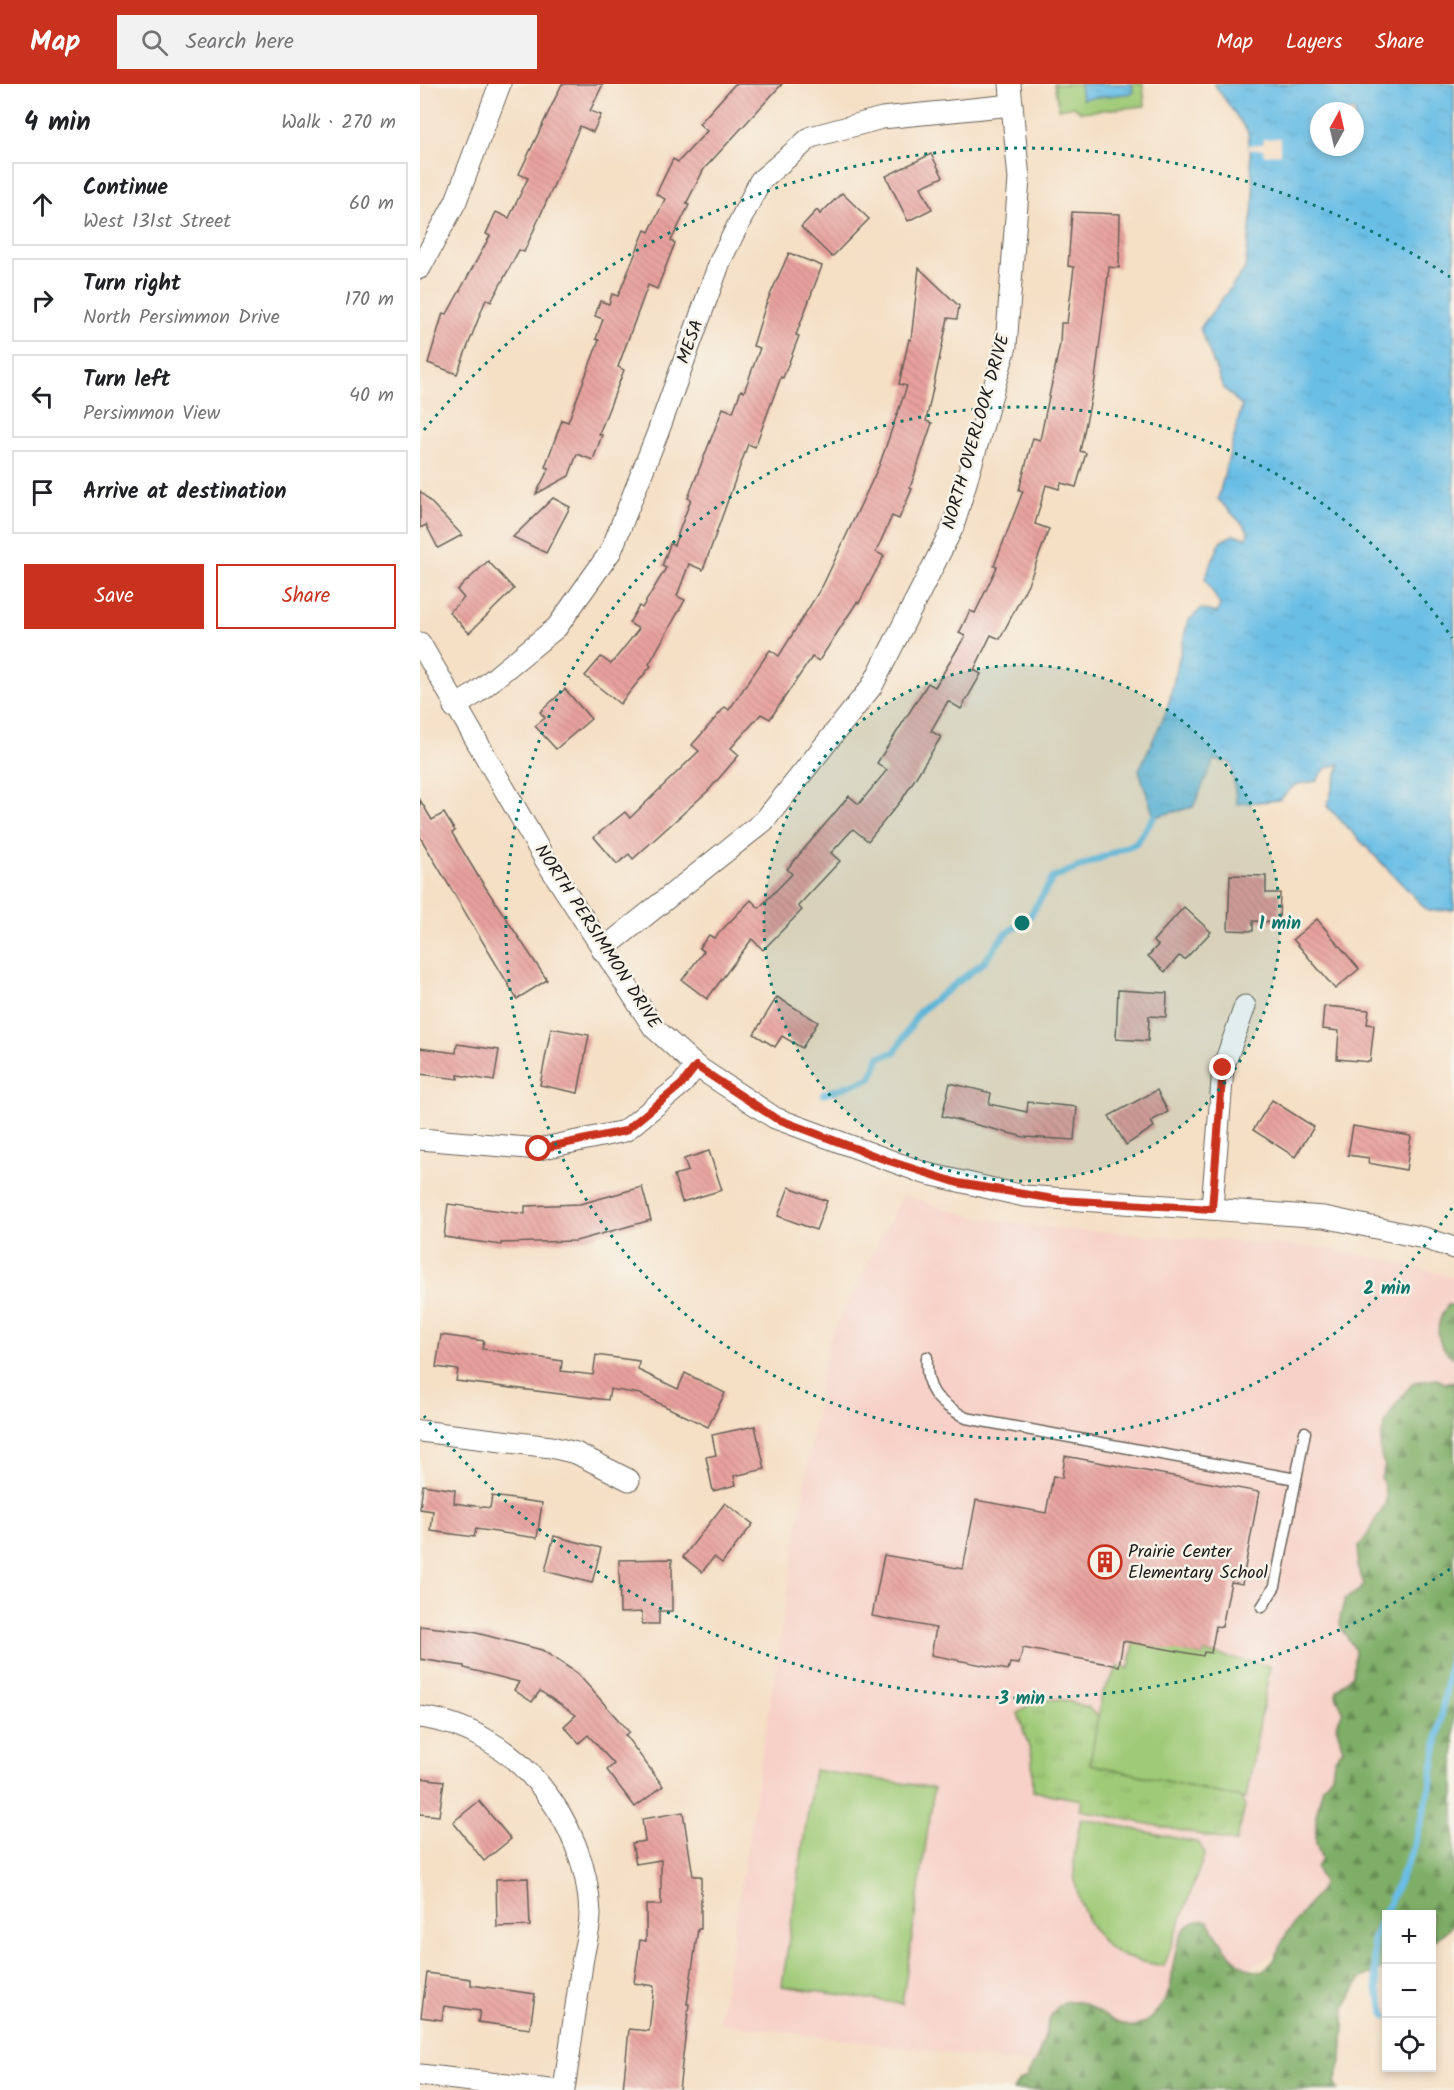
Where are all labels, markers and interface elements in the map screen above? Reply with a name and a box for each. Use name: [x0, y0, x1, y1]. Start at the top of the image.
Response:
search box: [117, 15, 537, 69]
text: Map: [30, 20, 81, 65]
text: Search here: [186, 25, 294, 60]
icon: search: [138, 26, 171, 59]
text: Map: [1216, 26, 1253, 59]
text: Layers: [1286, 26, 1342, 59]
text: Share: [1375, 26, 1424, 59]
text: 4 min: [24, 102, 91, 144]
north arrow: [1310, 102, 1364, 156]
text: Walk · 270 m: [281, 107, 396, 139]
text: Continue: [83, 171, 168, 206]
icon: ahead: [26, 188, 59, 221]
text: 60 m: [349, 188, 394, 220]
text: West 131st Street: [83, 206, 231, 238]
text: Turn right: [83, 267, 181, 302]
icon: right: [26, 284, 59, 317]
text: 170 m: [345, 284, 394, 316]
text: North Persimmon Drive: [83, 302, 280, 334]
street label: MESA: [670, 316, 712, 368]
street label: NORTH OVERLOOK DRIVE: [935, 331, 1019, 533]
text: Turn left: [83, 363, 170, 398]
icon: left: [26, 380, 59, 413]
text: 40 m: [349, 380, 394, 412]
text: Persimmon View: [83, 398, 220, 430]
text: Arrive at destination: [83, 475, 286, 510]
icon: arrive: [26, 476, 59, 509]
button: Save: [24, 564, 204, 629]
button: Share: [216, 564, 396, 629]
street label: NORTH PERSIMMON DRIVE: [526, 839, 668, 1036]
text: 1 min: [1259, 910, 1301, 939]
centre of rings: [1012, 913, 1032, 933]
route end: [1209, 1054, 1235, 1080]
route start: [525, 1135, 551, 1161]
text: 2 min: [1364, 1275, 1410, 1304]
place label: Prairie Center Elementary School: [1128, 1538, 1269, 1588]
building icon: Prairie Center Elementary School: [1087, 1544, 1123, 1580]
text: 3 min: [998, 1685, 1045, 1714]
map controls: [1382, 1910, 1436, 2072]
button: +: [1382, 1910, 1436, 1964]
button: −: [1382, 1964, 1436, 2018]
button: locate: [1382, 2018, 1436, 2072]

